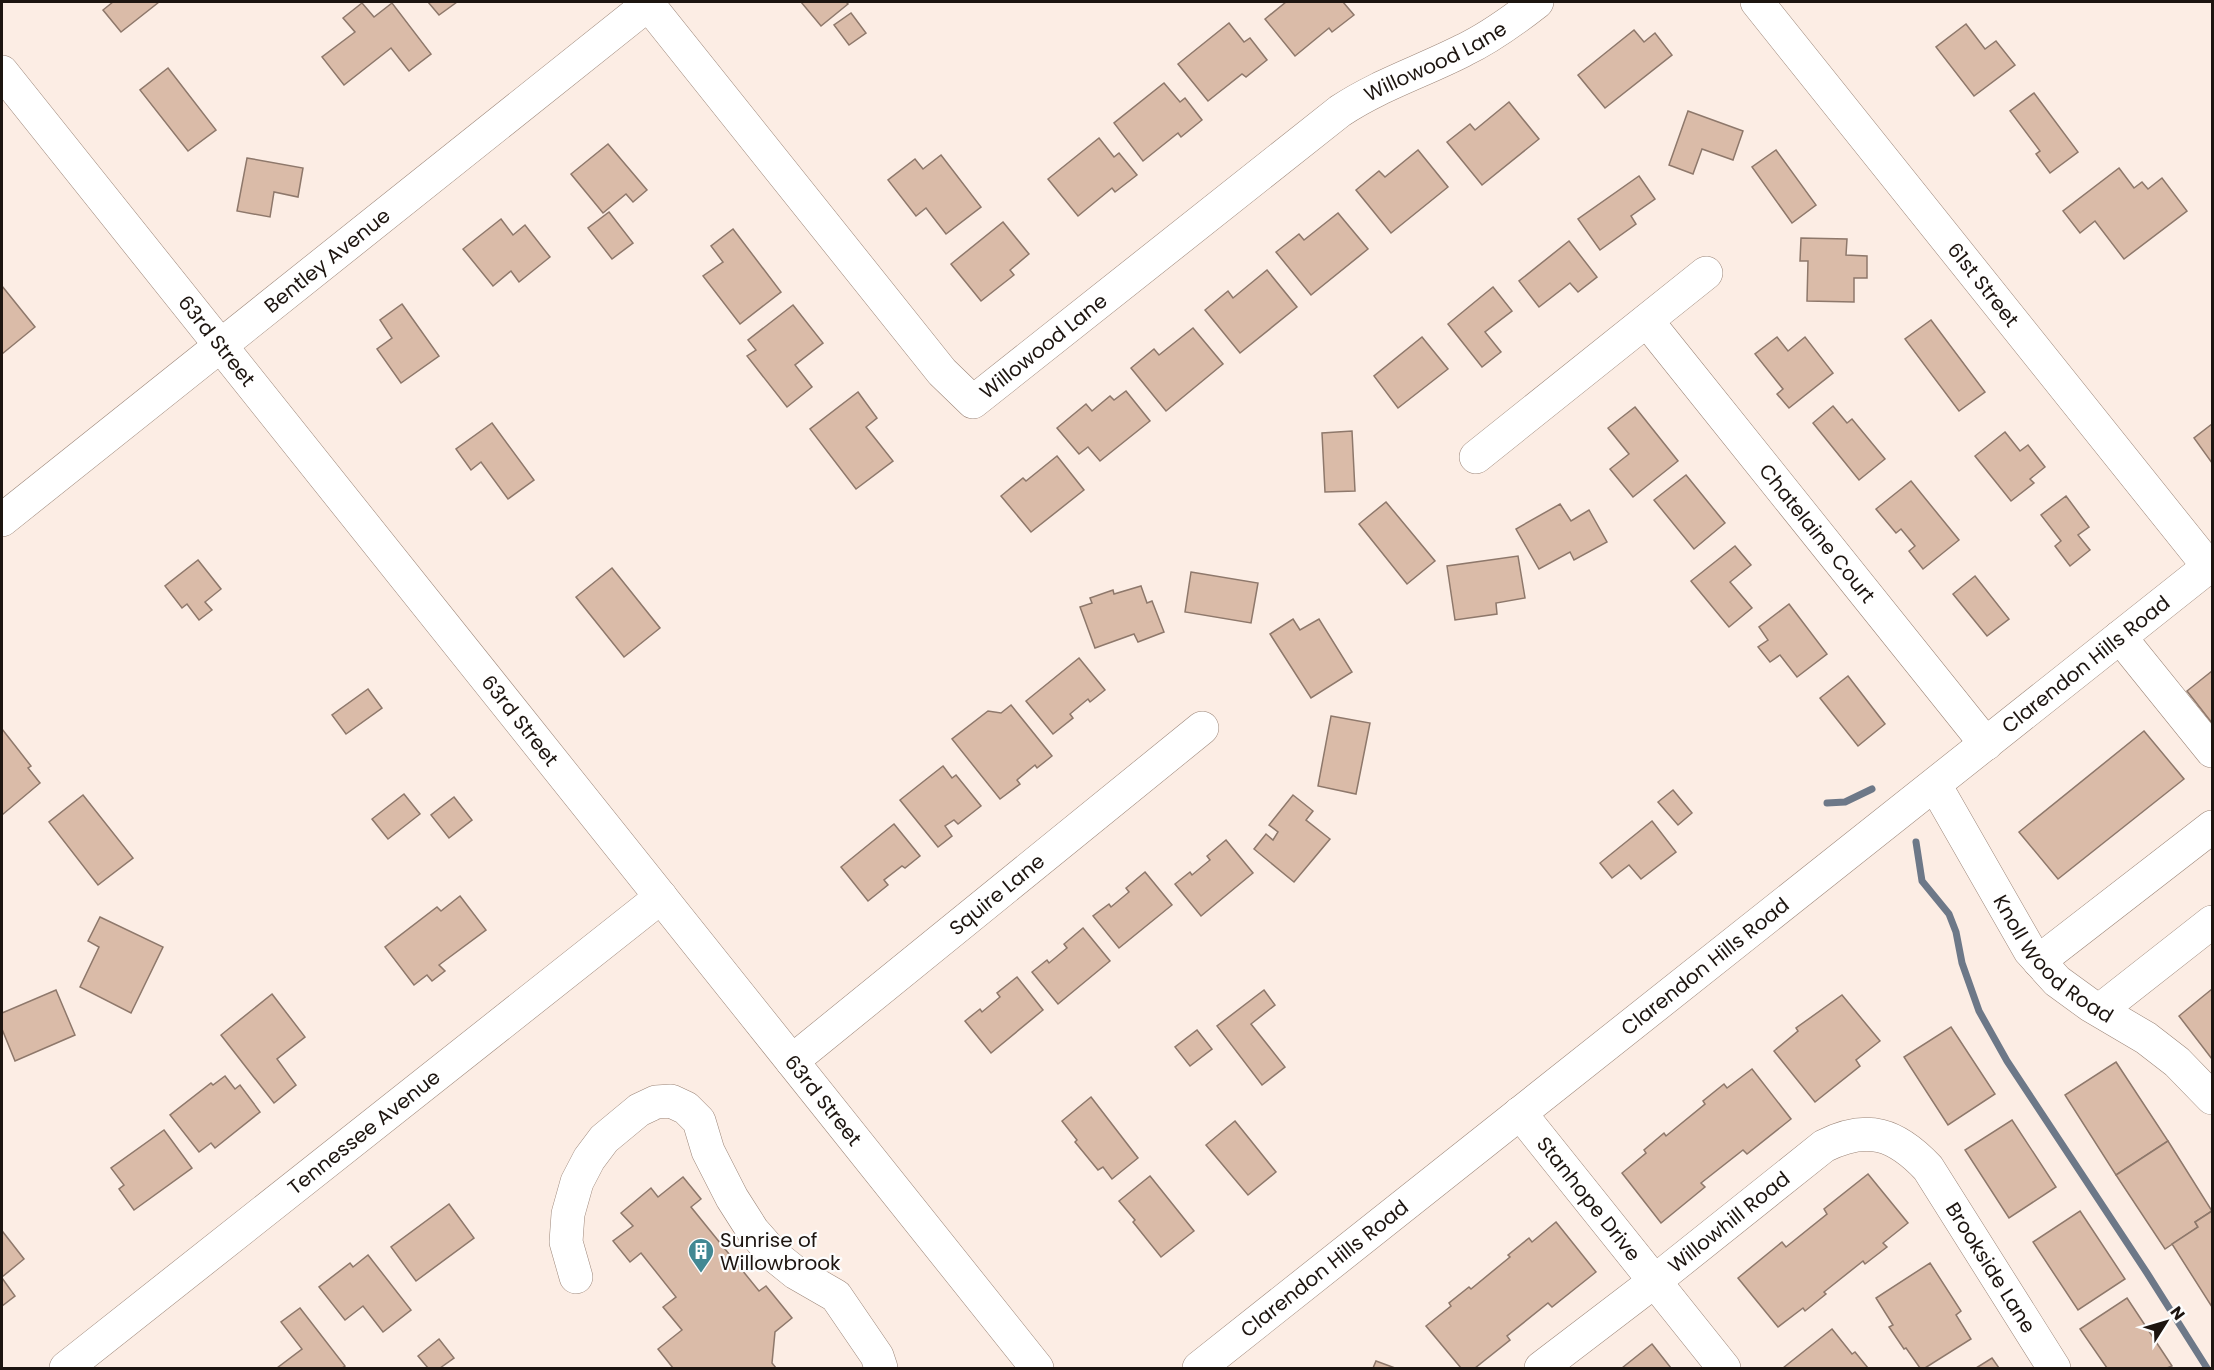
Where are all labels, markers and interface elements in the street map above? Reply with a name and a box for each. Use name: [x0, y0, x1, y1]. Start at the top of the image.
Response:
street label: Willowood Lane: [1359, 15, 1512, 108]
street label: Bentley Avenue: [258, 202, 396, 319]
street label: 61st Street: [1941, 237, 2026, 333]
street label: Willowood Lane: [974, 287, 1113, 405]
street label: 63rd Street: [172, 289, 262, 392]
street label: Chatelaine Court: [1753, 458, 1882, 609]
street label: Clarendon Hills Road: [1996, 589, 2176, 740]
street label: 63rd Street: [475, 669, 565, 772]
street label: Squire Lane: [943, 847, 1051, 942]
street label: Knoll Wood Road: [1987, 890, 2119, 1030]
street label: Clarendon Hills Road: [1615, 891, 1795, 1042]
street label: 63rd Street: [778, 1049, 868, 1152]
street label: Tennessee Avenue: [282, 1063, 446, 1201]
street label: Stanhope Drive: [1530, 1131, 1647, 1267]
street label: Willowhill Road: [1662, 1165, 1796, 1279]
street label: Clarendon Hills Road: [1234, 1193, 1414, 1344]
street label: Brookside Lane: [1939, 1197, 2042, 1338]
place label: Sunrise of Willowbrook: [720, 1226, 841, 1277]
building icon: Sunrise of Willowbrook: [686, 1236, 716, 1274]
north arrow: [2136, 1292, 2196, 1352]
text: N: [2165, 1302, 2190, 1325]

